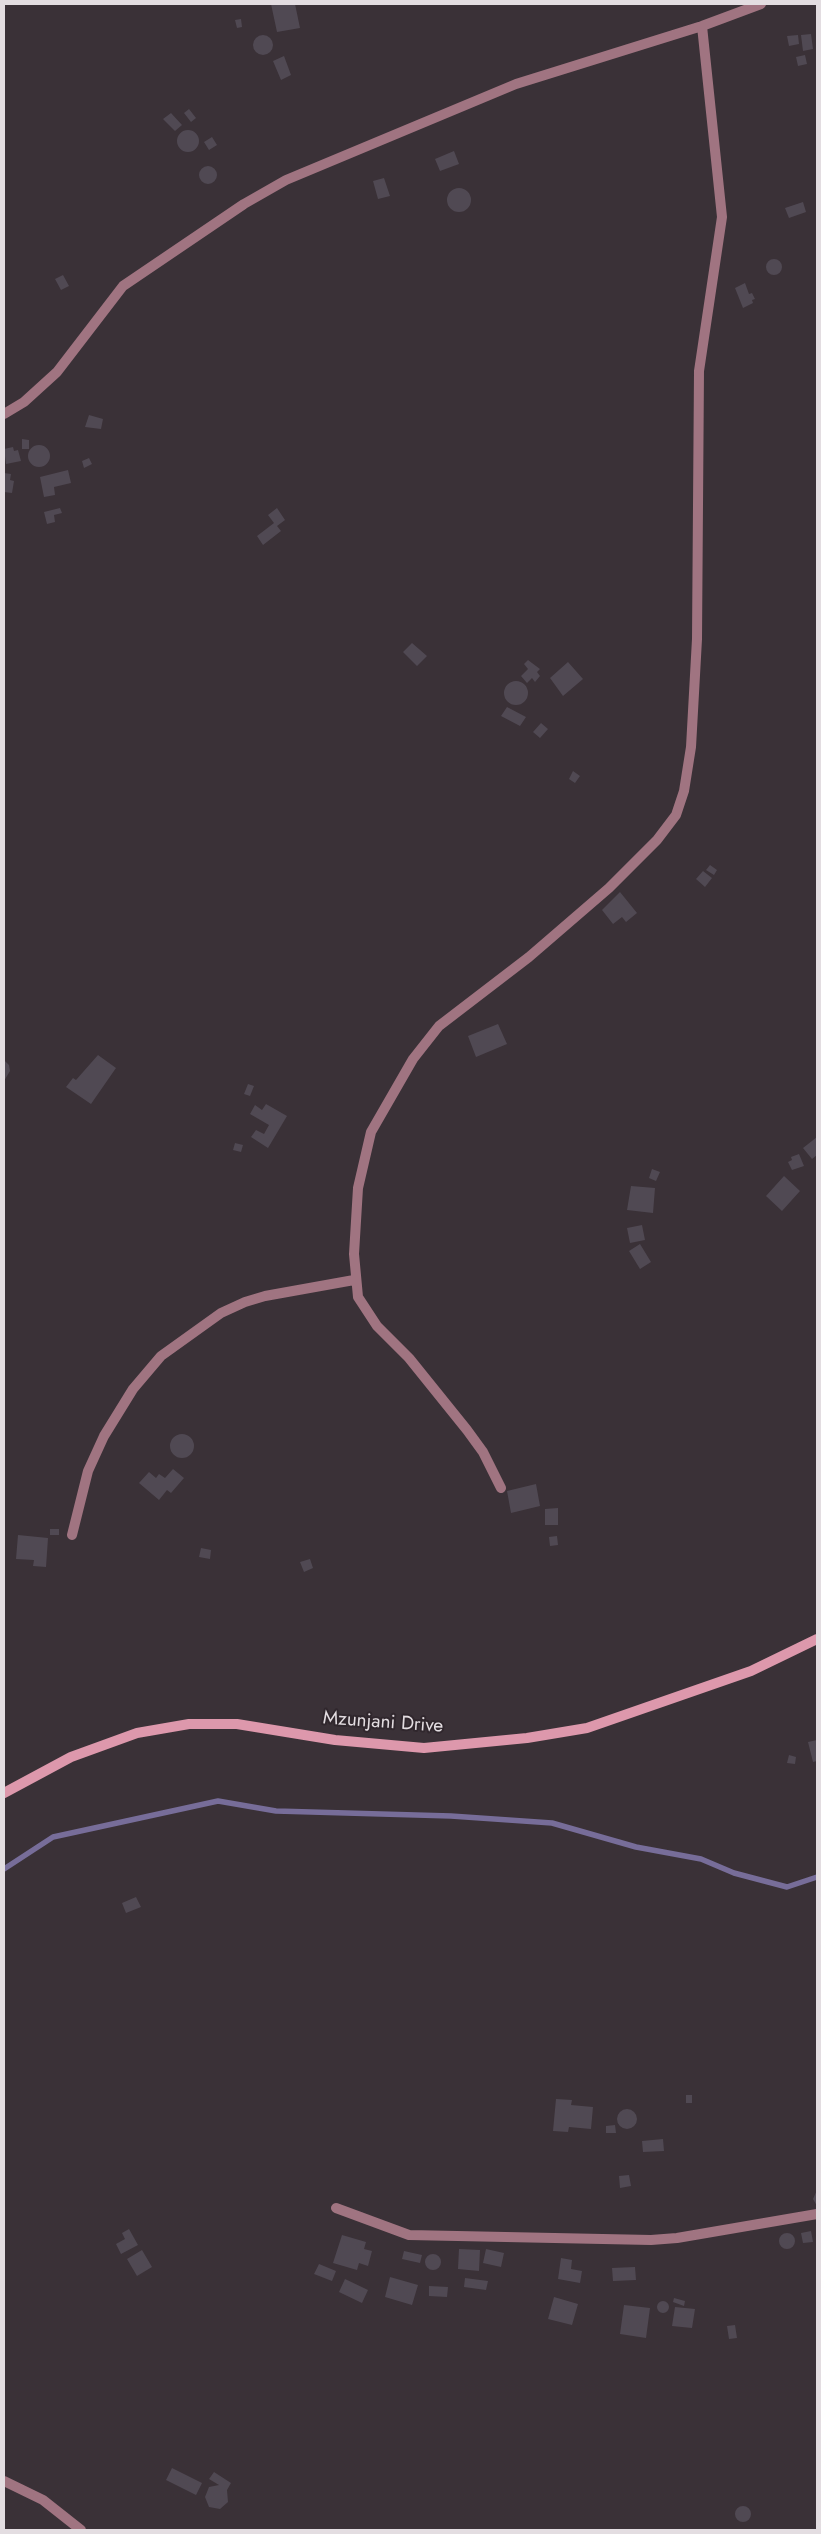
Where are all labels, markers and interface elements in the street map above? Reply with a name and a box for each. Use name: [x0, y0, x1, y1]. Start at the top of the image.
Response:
street label: Mzunjani Drive: [322, 1707, 444, 1739]

